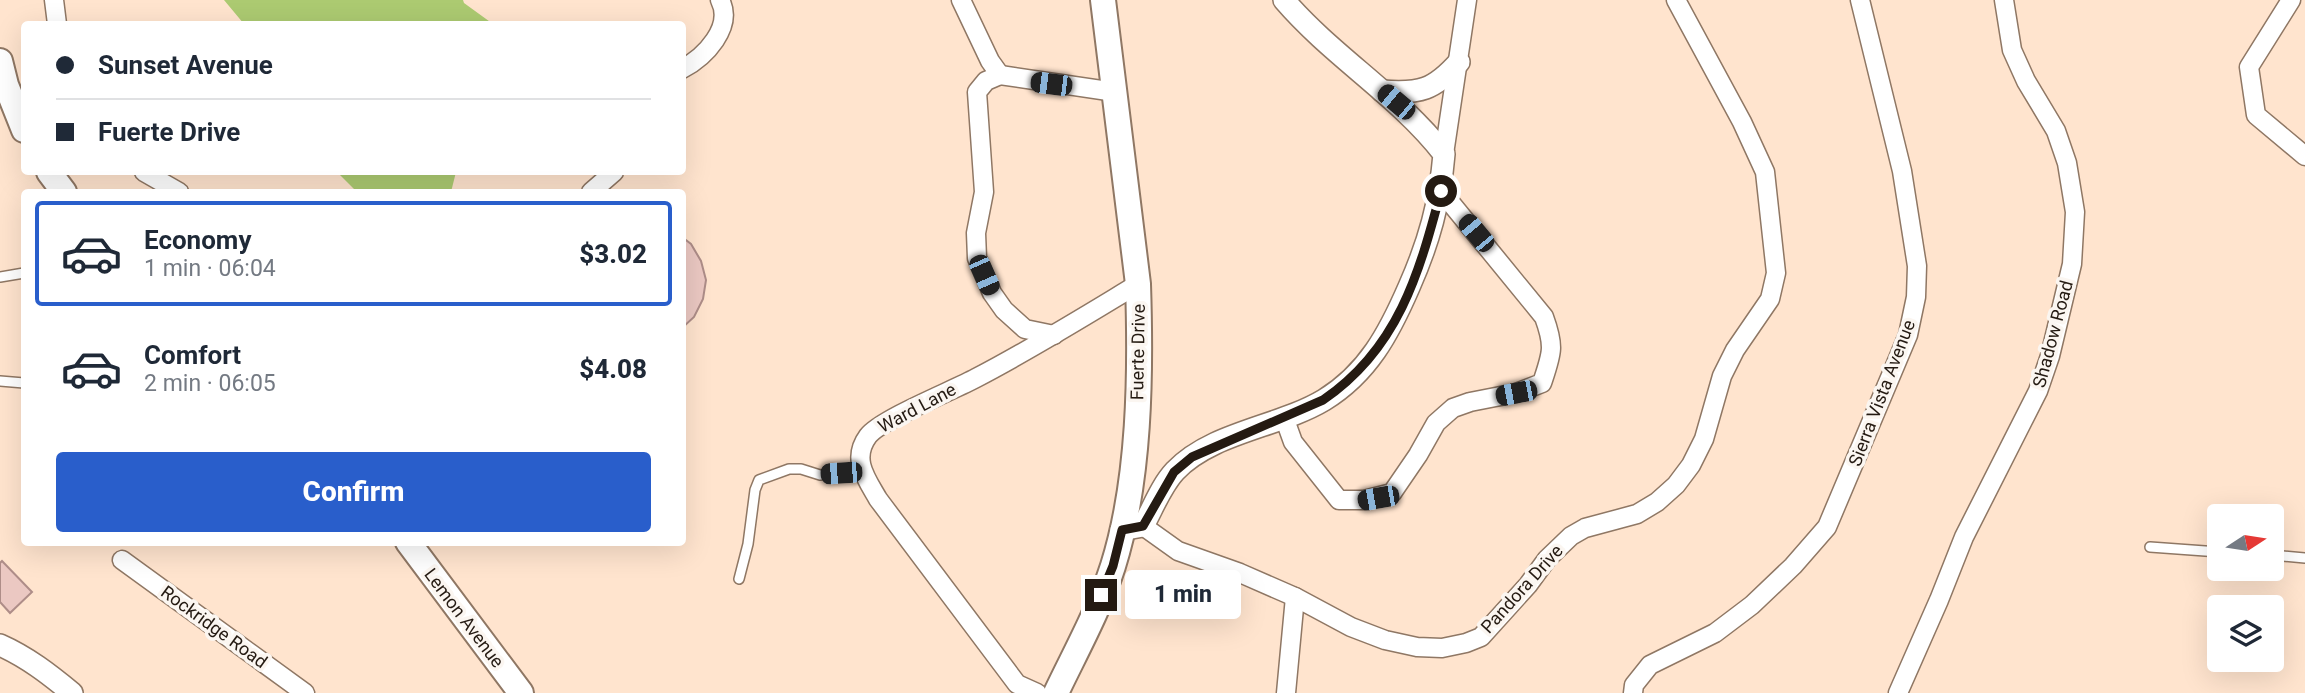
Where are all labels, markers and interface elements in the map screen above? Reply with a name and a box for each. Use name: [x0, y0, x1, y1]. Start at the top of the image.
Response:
text: Sunset Avenue: [98, 50, 273, 80]
car: [1029, 71, 1074, 97]
car: [1374, 80, 1419, 124]
text: Fuerte Drive: [98, 117, 240, 147]
route start: [1425, 175, 1457, 207]
car: [1455, 210, 1498, 256]
icon: car: [60, 222, 123, 285]
text: Economy: [144, 225, 251, 255]
text: $3.02: [579, 239, 647, 269]
car: [966, 252, 1003, 298]
text: 1 min · 06:04: [144, 255, 276, 282]
street label: Shadow Road: [2028, 278, 2077, 390]
street label: Fuerte Drive: [1126, 304, 1149, 400]
street label: Sierra Vista Avenue: [1844, 317, 1919, 469]
icon: car: [60, 337, 123, 400]
text: Comfort: [144, 340, 241, 370]
text: $4.08: [579, 354, 647, 384]
text: 2 min · 06:05: [144, 370, 276, 397]
street label: Ward Lane: [874, 378, 959, 437]
car: [1494, 379, 1539, 407]
button: Confirm: [56, 452, 651, 532]
car: [820, 461, 863, 485]
car: [1356, 484, 1401, 512]
north arrow: [2207, 504, 2284, 581]
map controls: [2207, 504, 2284, 672]
street label: Pandora Drive: [1476, 540, 1567, 637]
street label: Lemon Avenue: [420, 564, 508, 671]
callout: 1 min: [1126, 570, 1241, 620]
route end: [1085, 579, 1117, 611]
street label: Rockridge Road: [157, 581, 271, 672]
text: 1 min: [1154, 581, 1212, 608]
button: layers: [2207, 595, 2284, 672]

